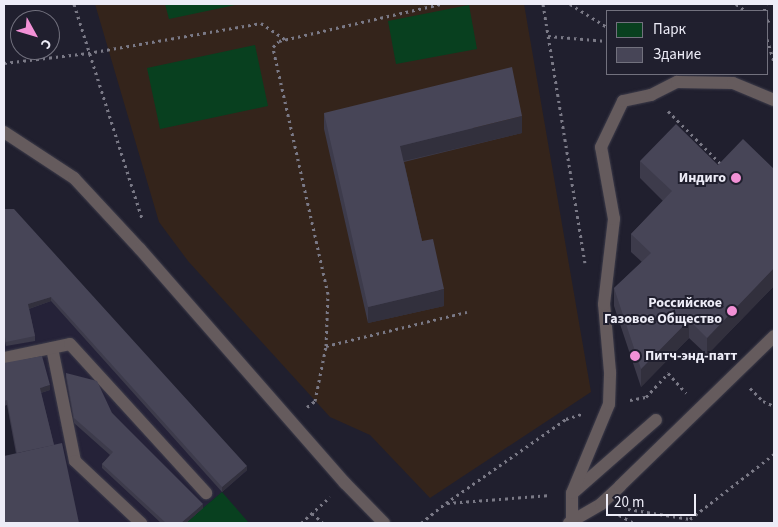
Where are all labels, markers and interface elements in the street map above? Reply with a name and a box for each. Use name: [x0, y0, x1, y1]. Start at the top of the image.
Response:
north arrow: [10, 10, 60, 60]
legend: [606, 10, 768, 75]
text: Парк: [653, 19, 686, 40]
text: С: [36, 34, 56, 53]
text: Здание: [653, 44, 701, 65]
place label: Индиго: [679, 170, 726, 186]
marker: Индиго: [730, 172, 742, 184]
place label: Российское Газовое Общество: [604, 295, 722, 328]
marker: Российское Газовое Общество: [726, 305, 738, 317]
place label: Питч-энд-патт: [645, 348, 737, 364]
marker: Питч-энд-патт: [629, 350, 641, 362]
scale bar: [608, 484, 698, 516]
text: 20 m: [614, 492, 644, 513]

